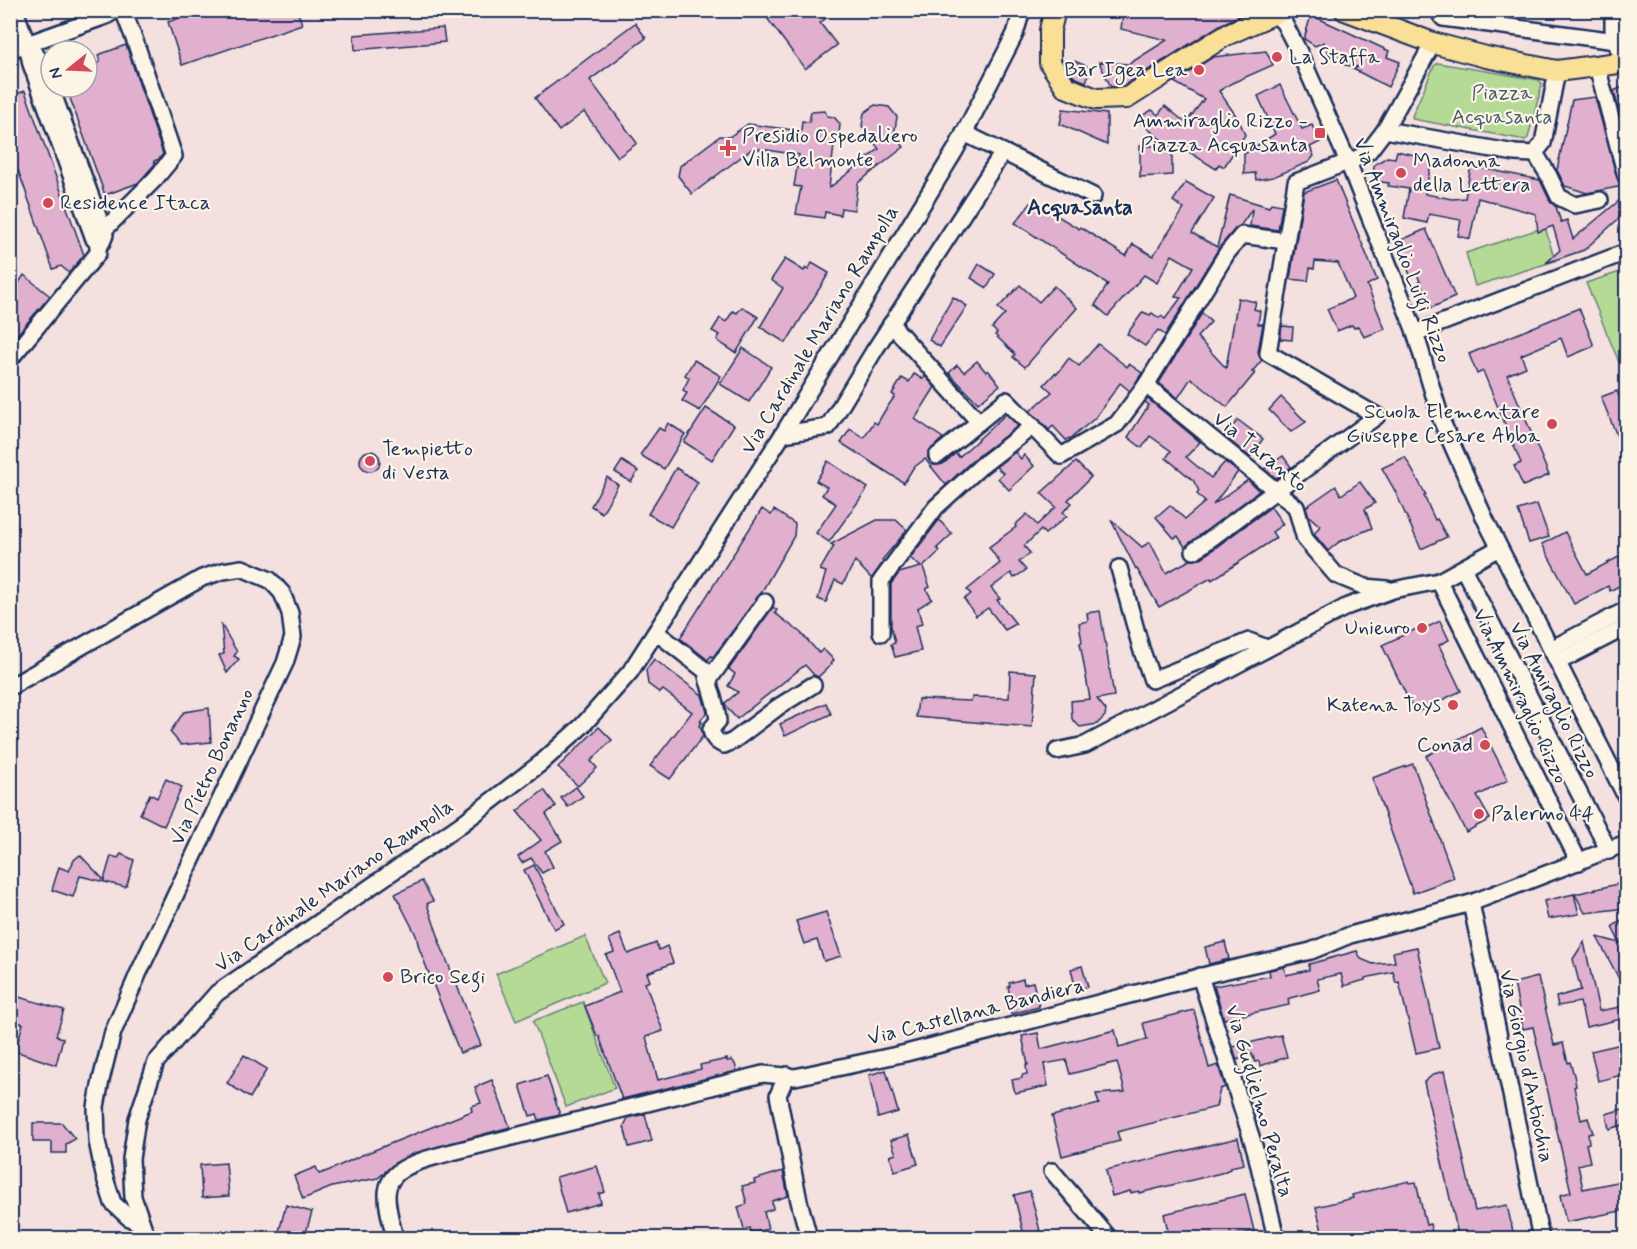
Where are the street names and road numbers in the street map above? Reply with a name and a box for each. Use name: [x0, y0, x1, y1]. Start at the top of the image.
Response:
street label: Via Ammiraglio Luigi Rizzo: [1344, 133, 1458, 367]
street label: Via Cardinale Mariano Rampolla: [734, 200, 906, 460]
street label: Via Taranto: [1207, 405, 1313, 499]
street label: Via Ammiraglio Rizzo: [1465, 604, 1575, 788]
street label: Via Amiraglio Rizzo: [1501, 617, 1606, 784]
street label: Via Pietro Bonanno: [163, 684, 261, 850]
street label: Via Cardinale Mariano Rampolla: [209, 793, 459, 979]
street label: Via Giorgio d'Antiochia: [1491, 967, 1560, 1165]
street label: Via Castellana Bandiera: [865, 971, 1087, 1053]
street label: Via Guglielmo Peralta: [1216, 1002, 1300, 1201]

